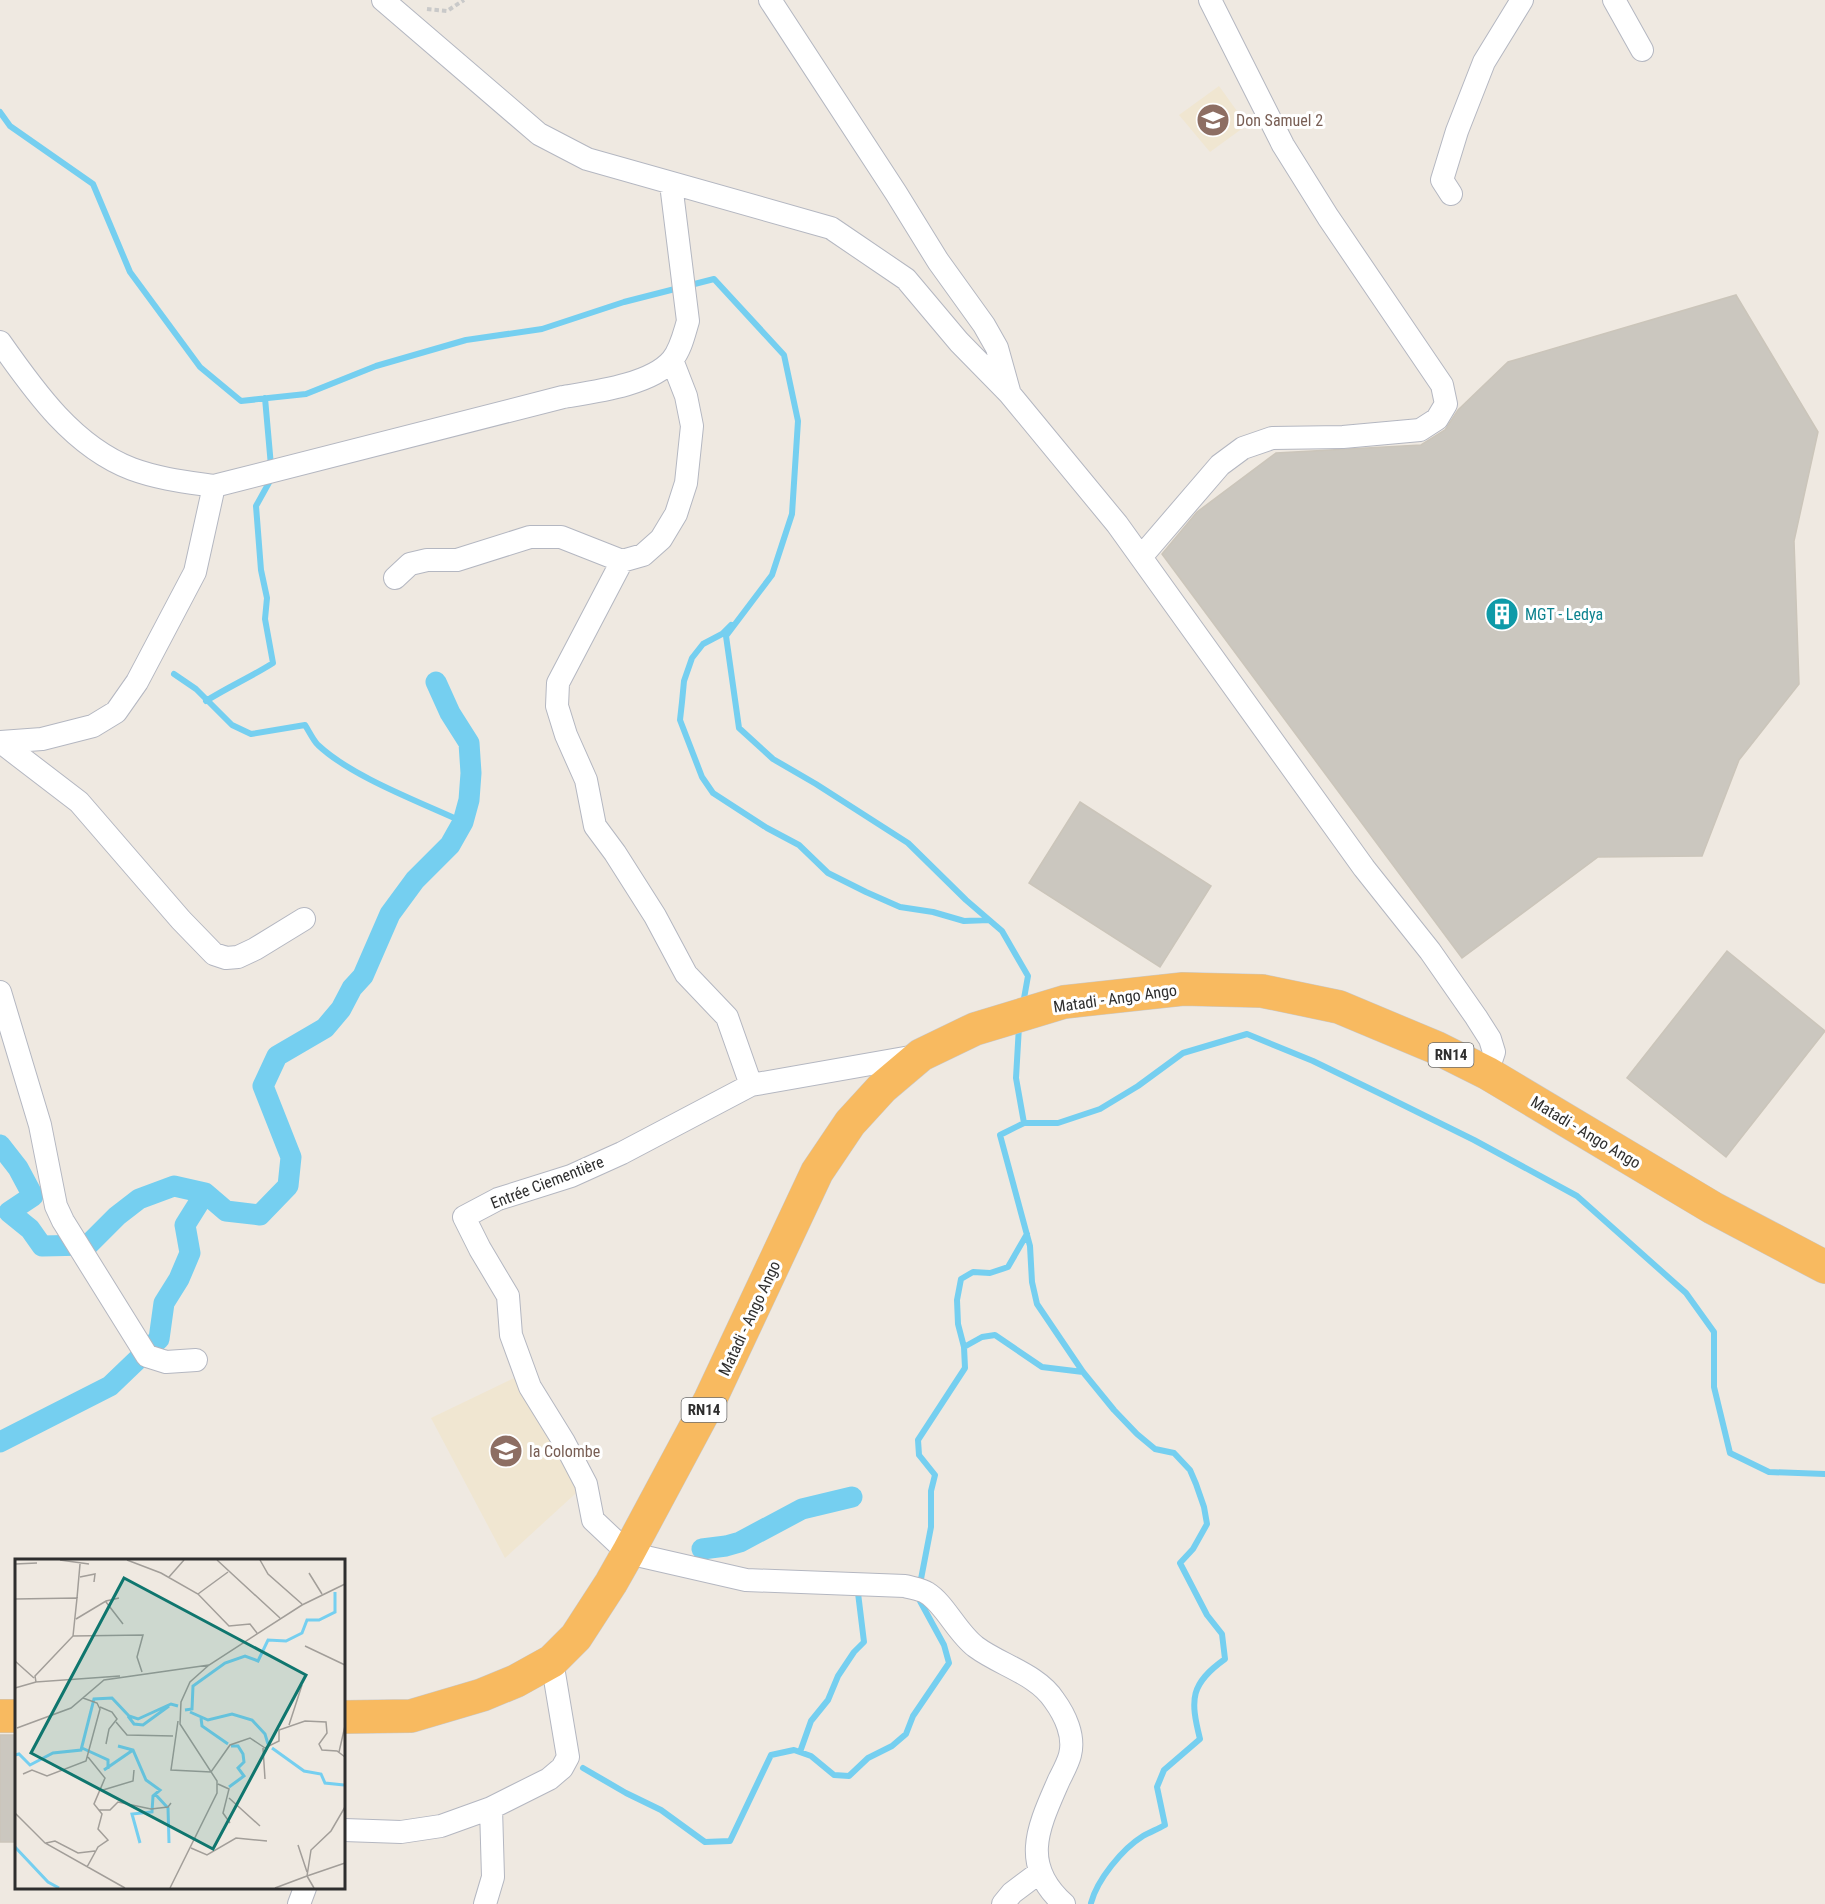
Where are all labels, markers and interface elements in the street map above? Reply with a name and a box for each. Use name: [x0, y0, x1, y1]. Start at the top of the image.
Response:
school or university icon: Don Samuel 2: [1195, 102, 1231, 138]
place label: Don Samuel 2: [1236, 111, 1323, 130]
building icon: MGT - Ledya: [1484, 596, 1520, 632]
place label: MGT - Ledya: [1525, 605, 1603, 624]
street label: Matadi - Ango Ango: [1052, 980, 1178, 1017]
road number: RN14: [1428, 1043, 1474, 1067]
street label: Matadi - Ango Ango: [1527, 1092, 1644, 1173]
street label: Entrée Ciementière: [488, 1152, 606, 1213]
street label: Matadi - Ango Ango: [715, 1258, 784, 1379]
road number: RN14: [682, 1398, 726, 1422]
school or university icon: la Colombe: [488, 1433, 524, 1469]
place label: la Colombe: [529, 1442, 600, 1461]
inset map: [15, 1559, 345, 1889]

